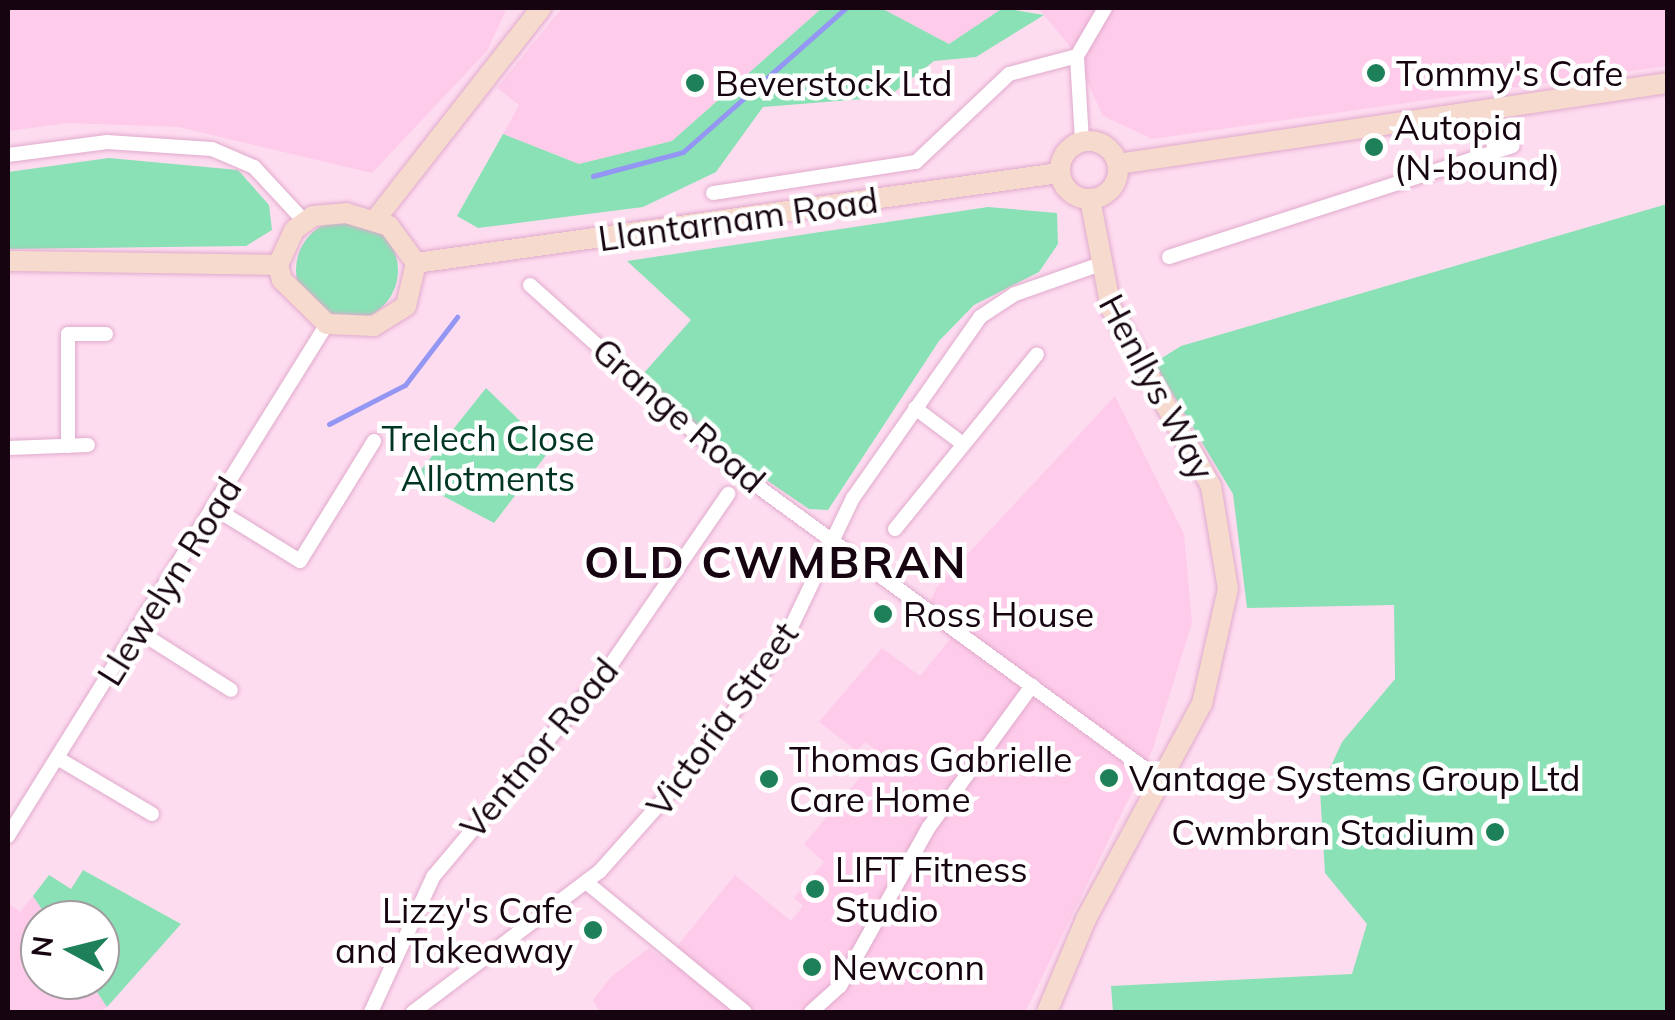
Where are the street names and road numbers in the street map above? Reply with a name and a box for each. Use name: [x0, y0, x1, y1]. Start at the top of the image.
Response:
street label: Llantarnam Road: [595, 179, 881, 259]
street label: Henllys Way: [1091, 287, 1223, 487]
street label: Grange Road: [584, 329, 774, 501]
street label: Llewelyn Road: [88, 469, 250, 693]
street label: Victoria Street: [637, 614, 807, 824]
street label: Ventnor Road: [451, 649, 627, 847]

